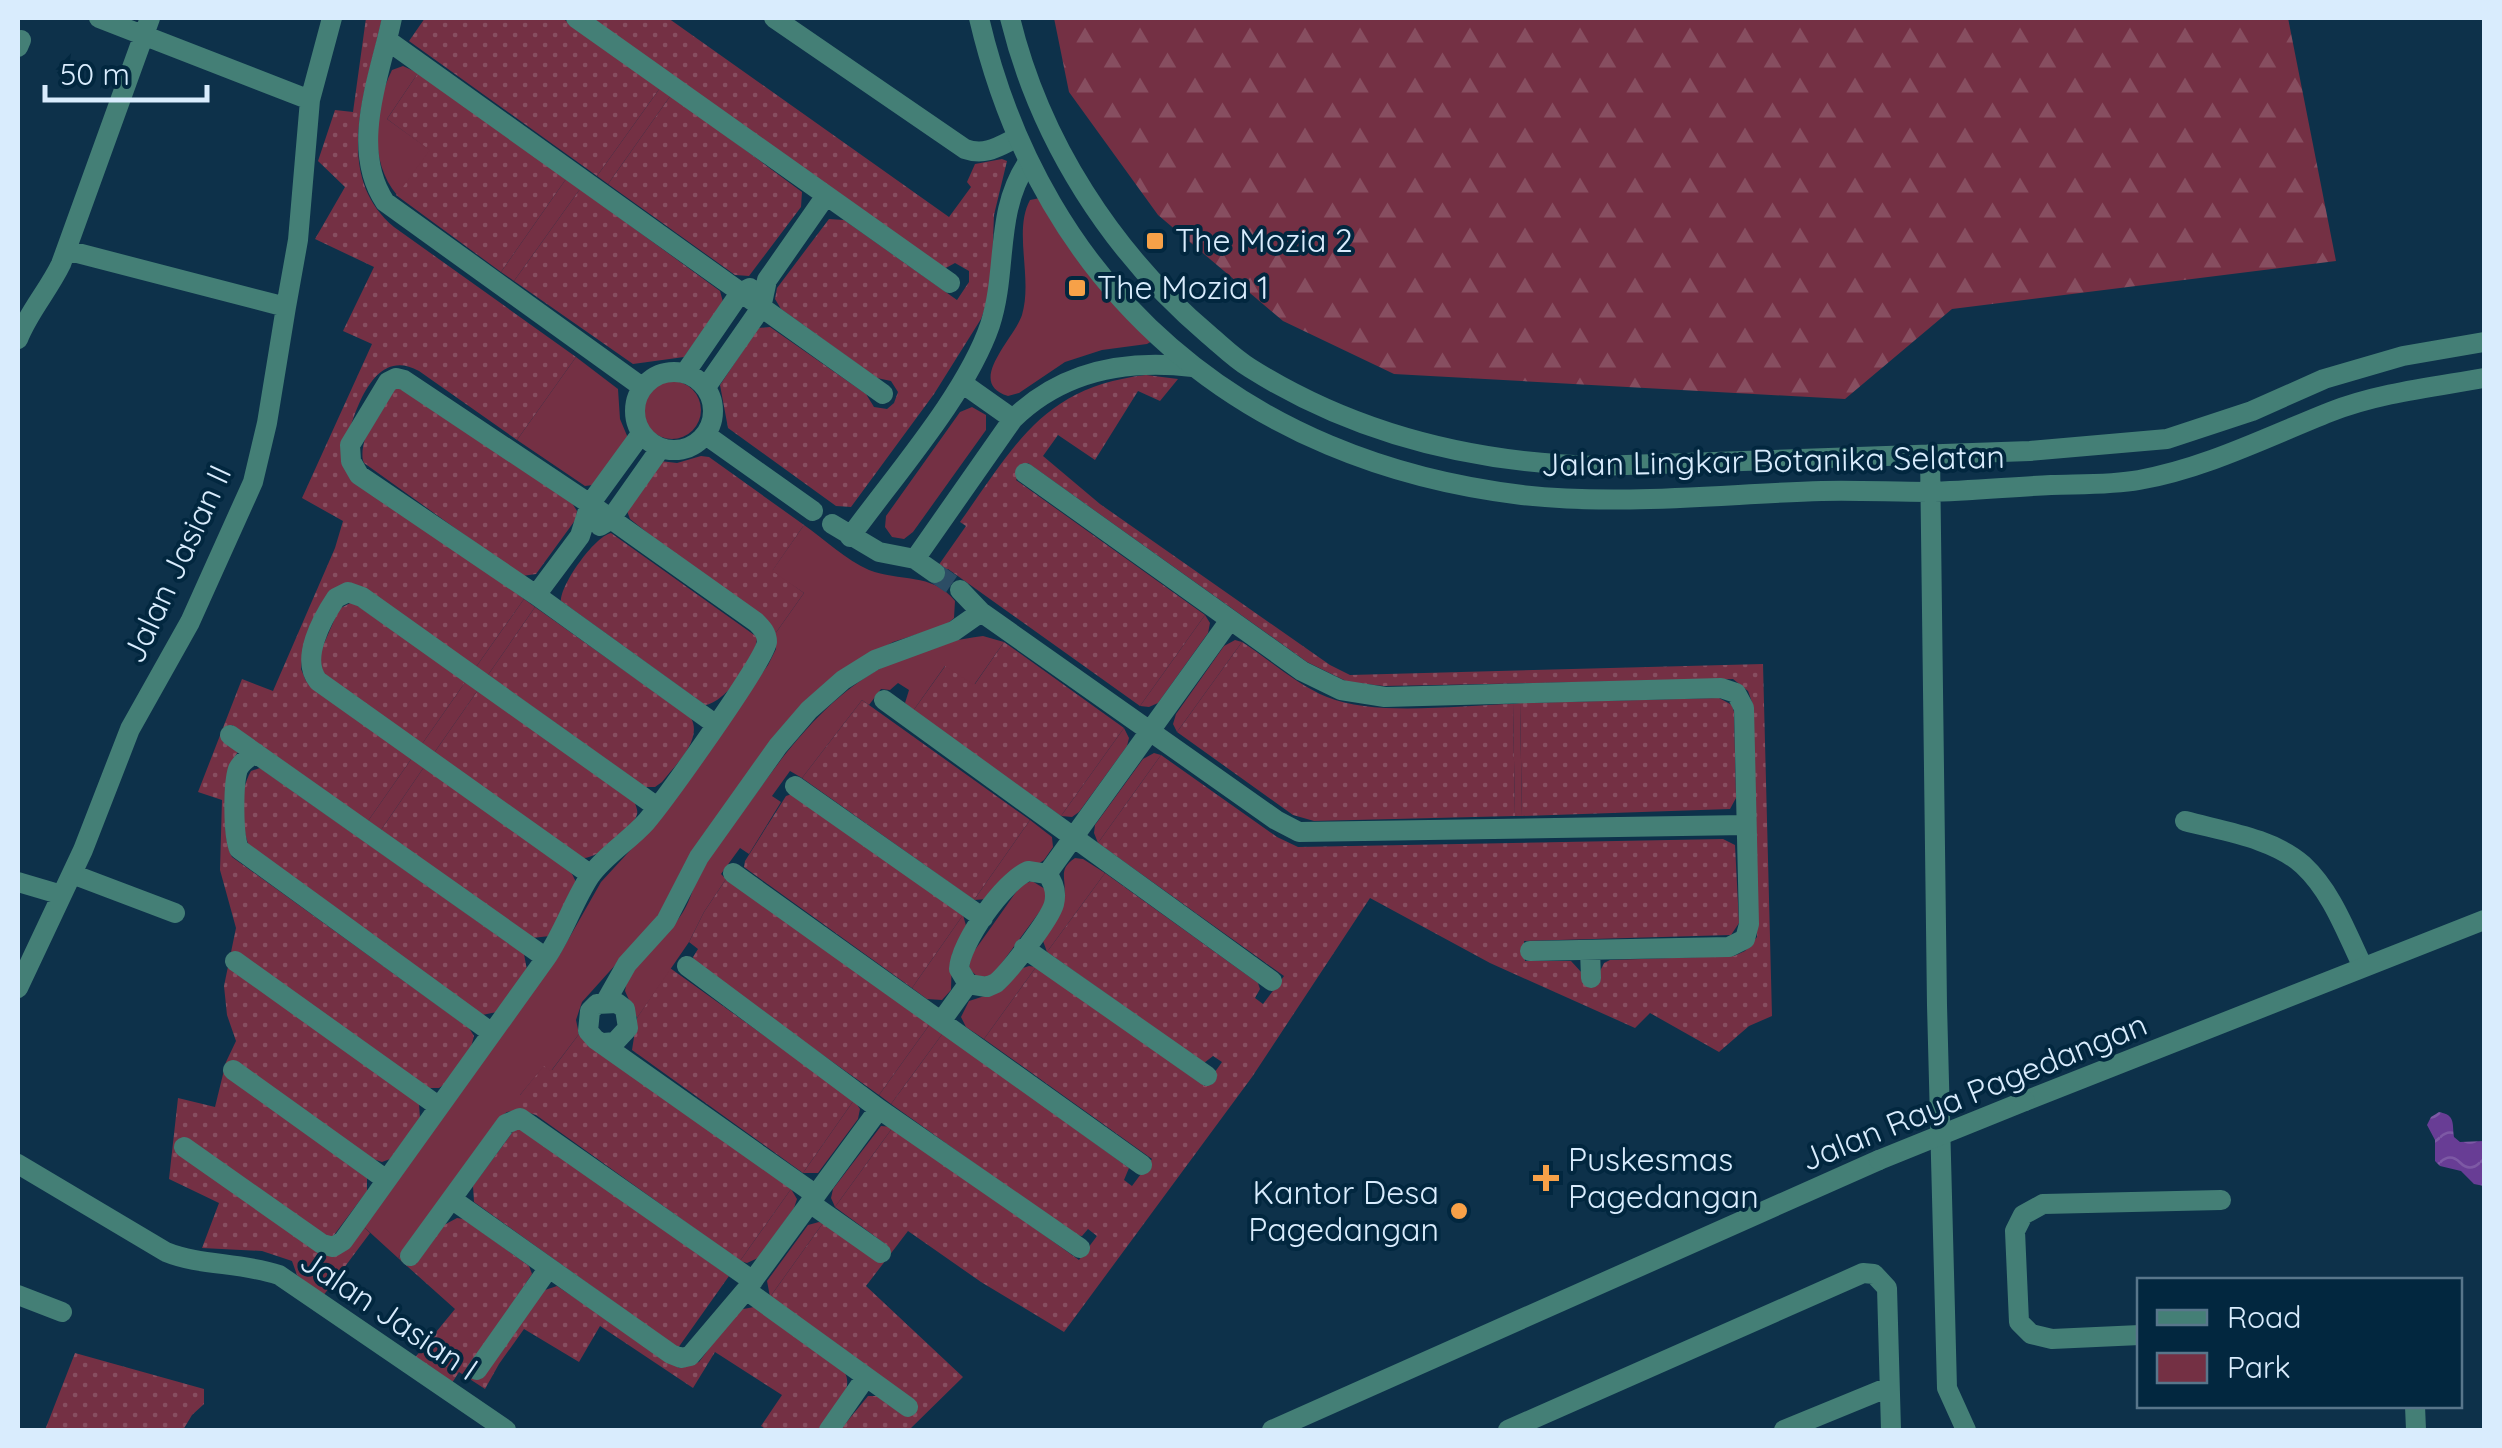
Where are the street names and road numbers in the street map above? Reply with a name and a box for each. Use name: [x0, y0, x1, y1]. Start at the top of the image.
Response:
street label: Jalan Lingkar Botanika Selatan: [1541, 436, 2005, 484]
street label: Jalan Jasian II: [113, 458, 239, 669]
street label: Jalan Raya Pagedangan: [1795, 1003, 2152, 1179]
street label: Jalan Jasian I: [293, 1240, 486, 1388]

